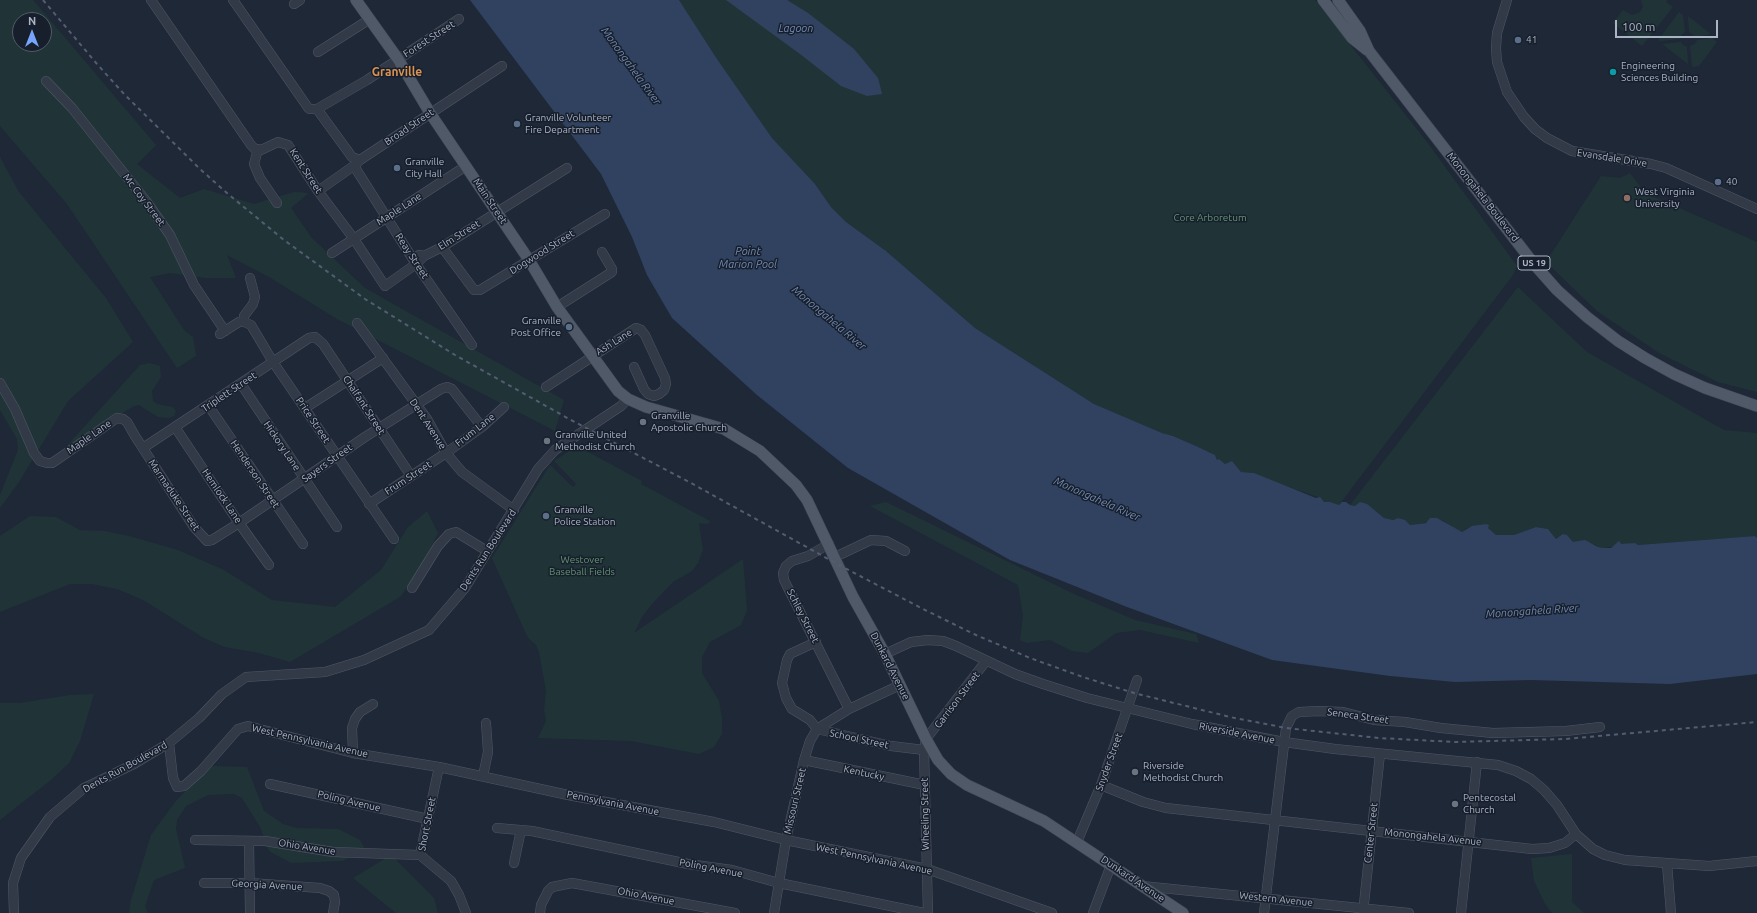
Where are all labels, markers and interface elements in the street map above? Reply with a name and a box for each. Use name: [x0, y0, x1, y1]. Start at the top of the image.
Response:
north arrow: [12, 12, 52, 52]
scale bar: [1617, 12, 1720, 38]
text: N: [28, 15, 36, 27]
street label: Forest Street: [401, 18, 457, 60]
text: 100 m: [1622, 20, 1655, 33]
water label: Lagoon: [779, 21, 813, 35]
water label: Monongahela River: [598, 25, 664, 107]
place label: 41: [1526, 34, 1537, 46]
marker: 41: [1513, 35, 1523, 45]
place label: Engineering Sciences Building: [1621, 60, 1698, 84]
district label: Granville: [372, 65, 422, 79]
marker: Engineering Sciences Building: [1608, 67, 1618, 77]
street label: Broad Street: [382, 106, 436, 148]
place label: Granville Volunteer Fire Department: [525, 112, 611, 136]
marker: Granville Volunteer Fire Department: [512, 119, 522, 129]
street label: Kent Street: [287, 146, 325, 196]
street label: Evansdale Drive: [1576, 147, 1648, 169]
street label: Monongahela Boulevard: [1445, 150, 1521, 244]
place label: Granville City Hall: [405, 156, 444, 180]
marker: Granville City Hall: [392, 163, 402, 173]
street label: Mc Coy Street: [120, 171, 168, 229]
street label: Main Street: [470, 176, 510, 226]
place label: 40: [1726, 176, 1737, 188]
marker: 40: [1713, 177, 1723, 187]
place label: West Virginia University: [1635, 186, 1695, 210]
street label: Maple Lane: [374, 190, 424, 228]
marker: West Virginia University: [1622, 193, 1632, 203]
park label: Core Arboretum: [1173, 212, 1247, 224]
street label: Elm Street: [436, 217, 482, 253]
street label: Dogwood Street: [507, 227, 577, 277]
street label: Reay Street: [393, 231, 431, 281]
water label: Point Marion Pool: [719, 244, 777, 270]
road number: US 19: [1518, 256, 1550, 270]
water label: Monongahela River: [789, 283, 869, 353]
place label: Granville Post Office: [511, 315, 561, 338]
marker: Granville Post Office: [564, 322, 574, 332]
street label: Ash Lane: [594, 326, 634, 358]
street label: Triplett Street: [199, 369, 259, 415]
street label: Chalfant Street: [340, 373, 388, 437]
street label: Price Street: [293, 395, 333, 445]
street label: Dent Avenue: [407, 396, 449, 452]
place label: Granville Apostolic Church: [651, 410, 727, 434]
street label: Frum Lane: [453, 411, 497, 449]
street label: Maple Lane: [64, 417, 114, 457]
marker: Granville Apostolic Church: [638, 417, 648, 427]
street label: Hickory Lane: [261, 419, 303, 473]
place label: Granville United Methodist Church: [555, 429, 635, 452]
marker: Granville United Methodist Church: [542, 436, 552, 446]
street label: Henderson Street: [228, 438, 282, 510]
street label: Sayers Street: [299, 441, 355, 485]
street label: Marmaduke Street: [146, 457, 202, 533]
street label: Frum Street: [382, 458, 434, 498]
street label: Hemlock Lane: [199, 467, 245, 525]
water label: Monongahela River: [1052, 474, 1142, 524]
place label: Granville Police Station: [554, 504, 615, 528]
street label: Dents Run Boulevard: [457, 507, 519, 593]
marker: Granville Police Station: [541, 511, 551, 521]
park label: Westover Baseball Fields: [549, 554, 615, 578]
street label: Schley Street: [784, 587, 822, 645]
water label: Monongahela River: [1485, 601, 1579, 621]
street label: Dunkard Avenue: [868, 630, 912, 702]
street label: Garrison Street: [932, 669, 982, 731]
street label: Seneca Street: [1326, 706, 1390, 726]
street label: Riverside Avenue: [1198, 720, 1276, 746]
street label: West Pennsylvania Avenue: [251, 722, 369, 760]
street label: School Street: [828, 727, 890, 751]
street label: Snyder Street: [1093, 731, 1125, 793]
street label: Dents Run Boulevard: [81, 739, 169, 795]
place label: Riverside Methodist Church: [1143, 760, 1223, 784]
street label: Kentucky: [843, 763, 885, 783]
street label: Missouri Street: [782, 767, 808, 835]
marker: Riverside Methodist Church: [1130, 767, 1140, 777]
street label: Wheeling Street: [918, 778, 932, 850]
street label: Poling Avenue: [316, 788, 382, 814]
street label: Pennsylvania Avenue: [566, 788, 660, 818]
place label: Pentecostal Church: [1463, 792, 1516, 816]
street label: Short Street: [416, 796, 438, 852]
marker: Pentecostal Church: [1450, 799, 1460, 809]
street label: Center Street: [1362, 802, 1380, 864]
street label: Monongahela Avenue: [1384, 826, 1482, 848]
street label: Ohio Avenue: [278, 837, 336, 857]
street label: West Pennsylvania Avenue: [815, 841, 933, 877]
street label: Dunkard Avenue: [1099, 853, 1167, 905]
street label: Poling Avenue: [678, 856, 744, 880]
street label: Georgia Avenue: [231, 877, 303, 893]
street label: Ohio Avenue: [617, 885, 675, 907]
street label: Western Avenue: [1239, 889, 1313, 909]

